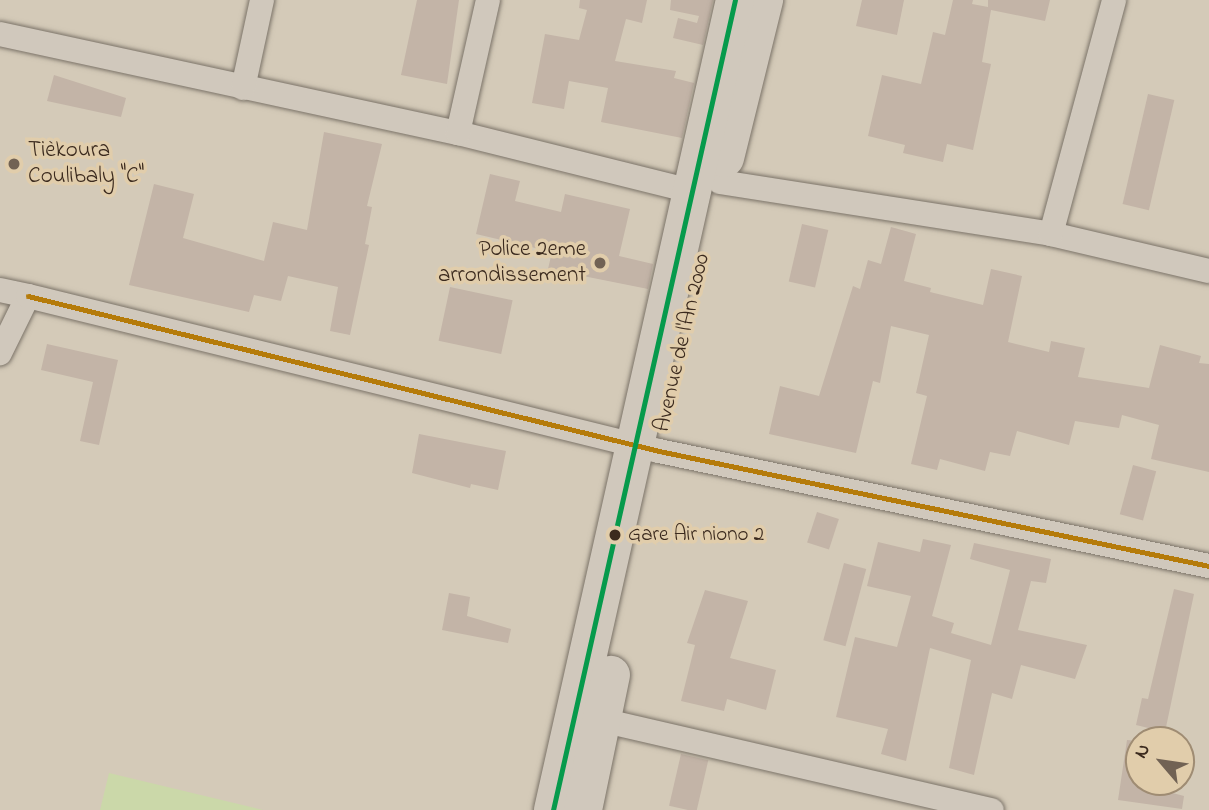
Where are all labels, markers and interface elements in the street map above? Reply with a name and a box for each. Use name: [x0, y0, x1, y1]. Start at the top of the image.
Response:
place label: Tièkoura Coulibaly "C": [28, 137, 144, 191]
marker: Tièkoura Coulibaly "C": [6, 156, 22, 172]
place label: Police 2eme arrondissement: [438, 236, 586, 290]
street label: Avenue de l'An 2000: [649, 251, 717, 435]
marker: Police 2eme arrondissement: [592, 255, 608, 271]
place label: Gare Air niono 2: [628, 522, 764, 548]
marker: Gare Air niono 2: [608, 528, 622, 542]
north arrow: [1125, 726, 1195, 796]
text: N: [1128, 739, 1158, 764]

